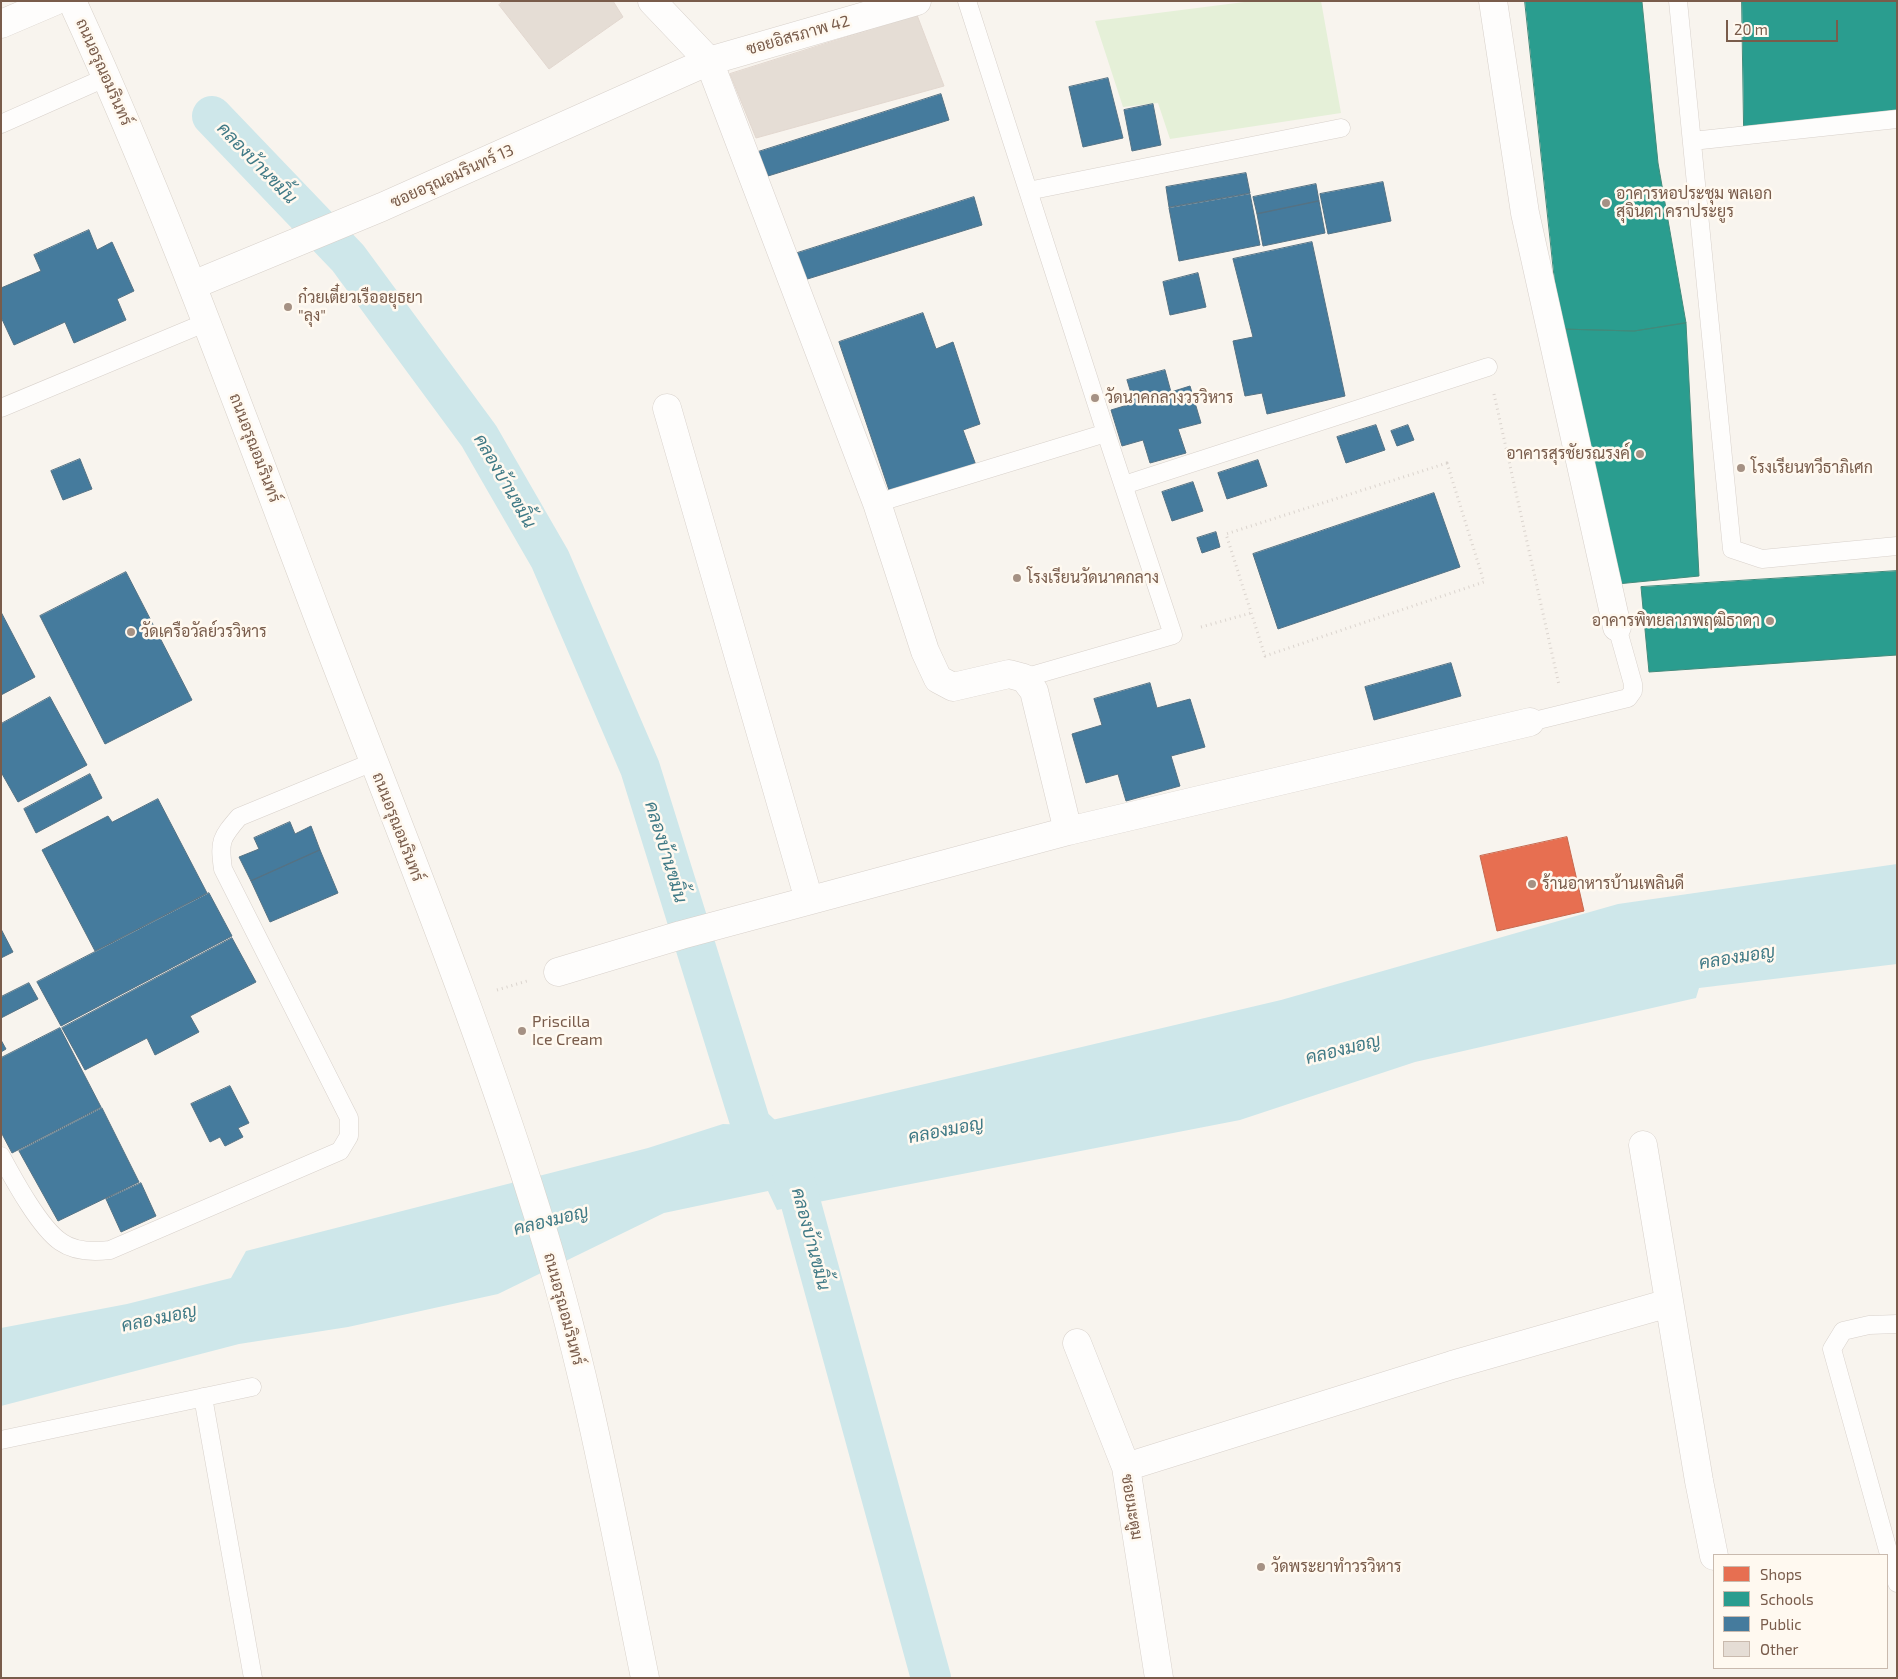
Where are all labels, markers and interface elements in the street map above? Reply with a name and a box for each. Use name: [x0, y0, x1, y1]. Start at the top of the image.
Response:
scale bar: [1728, 10, 1840, 42]
street label: ซอยอิสรภาพ 42: [744, 11, 852, 59]
street label: ถนนอรุณอมรินทร์: [72, 15, 136, 129]
text: 20 m: [1734, 20, 1768, 38]
water label: คลองบ้านขมิ้น: [213, 118, 301, 208]
street label: ซอยอรุณอมรินทร์ 13: [387, 140, 517, 212]
place label: อาคารหอประชุม พลเอก สุจินดา คราประยูร: [1616, 184, 1772, 222]
marker: อาคารหอประชุม พลเอก สุจินดา คราประยูร: [1600, 197, 1612, 209]
place label: ก๋วยเตี๋ยวเรืออยุธยา "ลุง": [298, 288, 423, 326]
marker: ก๋วยเตี๋ยวเรืออยุธยา "ลุง": [282, 301, 294, 313]
place label: วัดนาคกลางวรวิหาร: [1105, 388, 1234, 408]
street label: ถนนอรุณอมรินทร์: [225, 391, 285, 505]
marker: วัดนาคกลางวรวิหาร: [1089, 392, 1101, 404]
water label: คลองบ้านขมิ้น: [469, 430, 541, 532]
place label: อาคารสุรชัยรณรงค์: [1506, 444, 1630, 464]
marker: อาคารสุรชัยรณรงค์: [1634, 448, 1646, 460]
place label: โรงเรียนทวีธาภิเศก: [1751, 458, 1873, 478]
marker: โรงเรียนทวีธาภิเศก: [1735, 462, 1747, 474]
place label: โรงเรียนวัดนาคกลาง: [1027, 568, 1159, 588]
marker: โรงเรียนวัดนาคกลาง: [1011, 572, 1023, 584]
place label: อาคารพิทยลาภพฤฒิธาดา: [1592, 611, 1760, 631]
marker: อาคารพิทยลาภพฤฒิธาดา: [1764, 615, 1776, 627]
place label: วัดเครือวัลย์วรวิหาร: [141, 622, 267, 642]
marker: วัดเครือวัลย์วรวิหาร: [125, 626, 137, 638]
street label: ถนนอรุณอมรินทร์: [368, 770, 428, 884]
water label: คลองบ้านขมิ้น: [640, 799, 692, 905]
place label: ร้านอาหารบ้านเพลินดี: [1542, 874, 1684, 894]
marker: ร้านอาหารบ้านเพลินดี: [1526, 878, 1538, 890]
water label: คลองมอญ: [1697, 940, 1777, 974]
place label: Priscilla Ice Cream: [532, 1012, 603, 1050]
marker: Priscilla Ice Cream: [516, 1025, 528, 1037]
water label: คลองมอญ: [1303, 1029, 1383, 1069]
water label: คลองมอญ: [906, 1112, 986, 1148]
water label: คลองบ้านขมิ้น: [787, 1185, 835, 1293]
water label: คลองมอญ: [511, 1200, 591, 1240]
street label: ถนนอรุณอมรินทร์: [540, 1251, 588, 1367]
water label: คลองมอญ: [119, 1299, 199, 1337]
street label: ซอยมะตูม: [1117, 1473, 1147, 1541]
legend: [1713, 1554, 1888, 1669]
place label: วัดพระยาทําวรวิหาร: [1271, 1557, 1401, 1577]
marker: วัดพระยาทําวรวิหาร: [1255, 1561, 1267, 1573]
text: Shops: [1760, 1565, 1802, 1583]
text: Schools: [1760, 1590, 1814, 1608]
text: Public: [1760, 1615, 1801, 1633]
text: Other: [1760, 1640, 1799, 1658]

